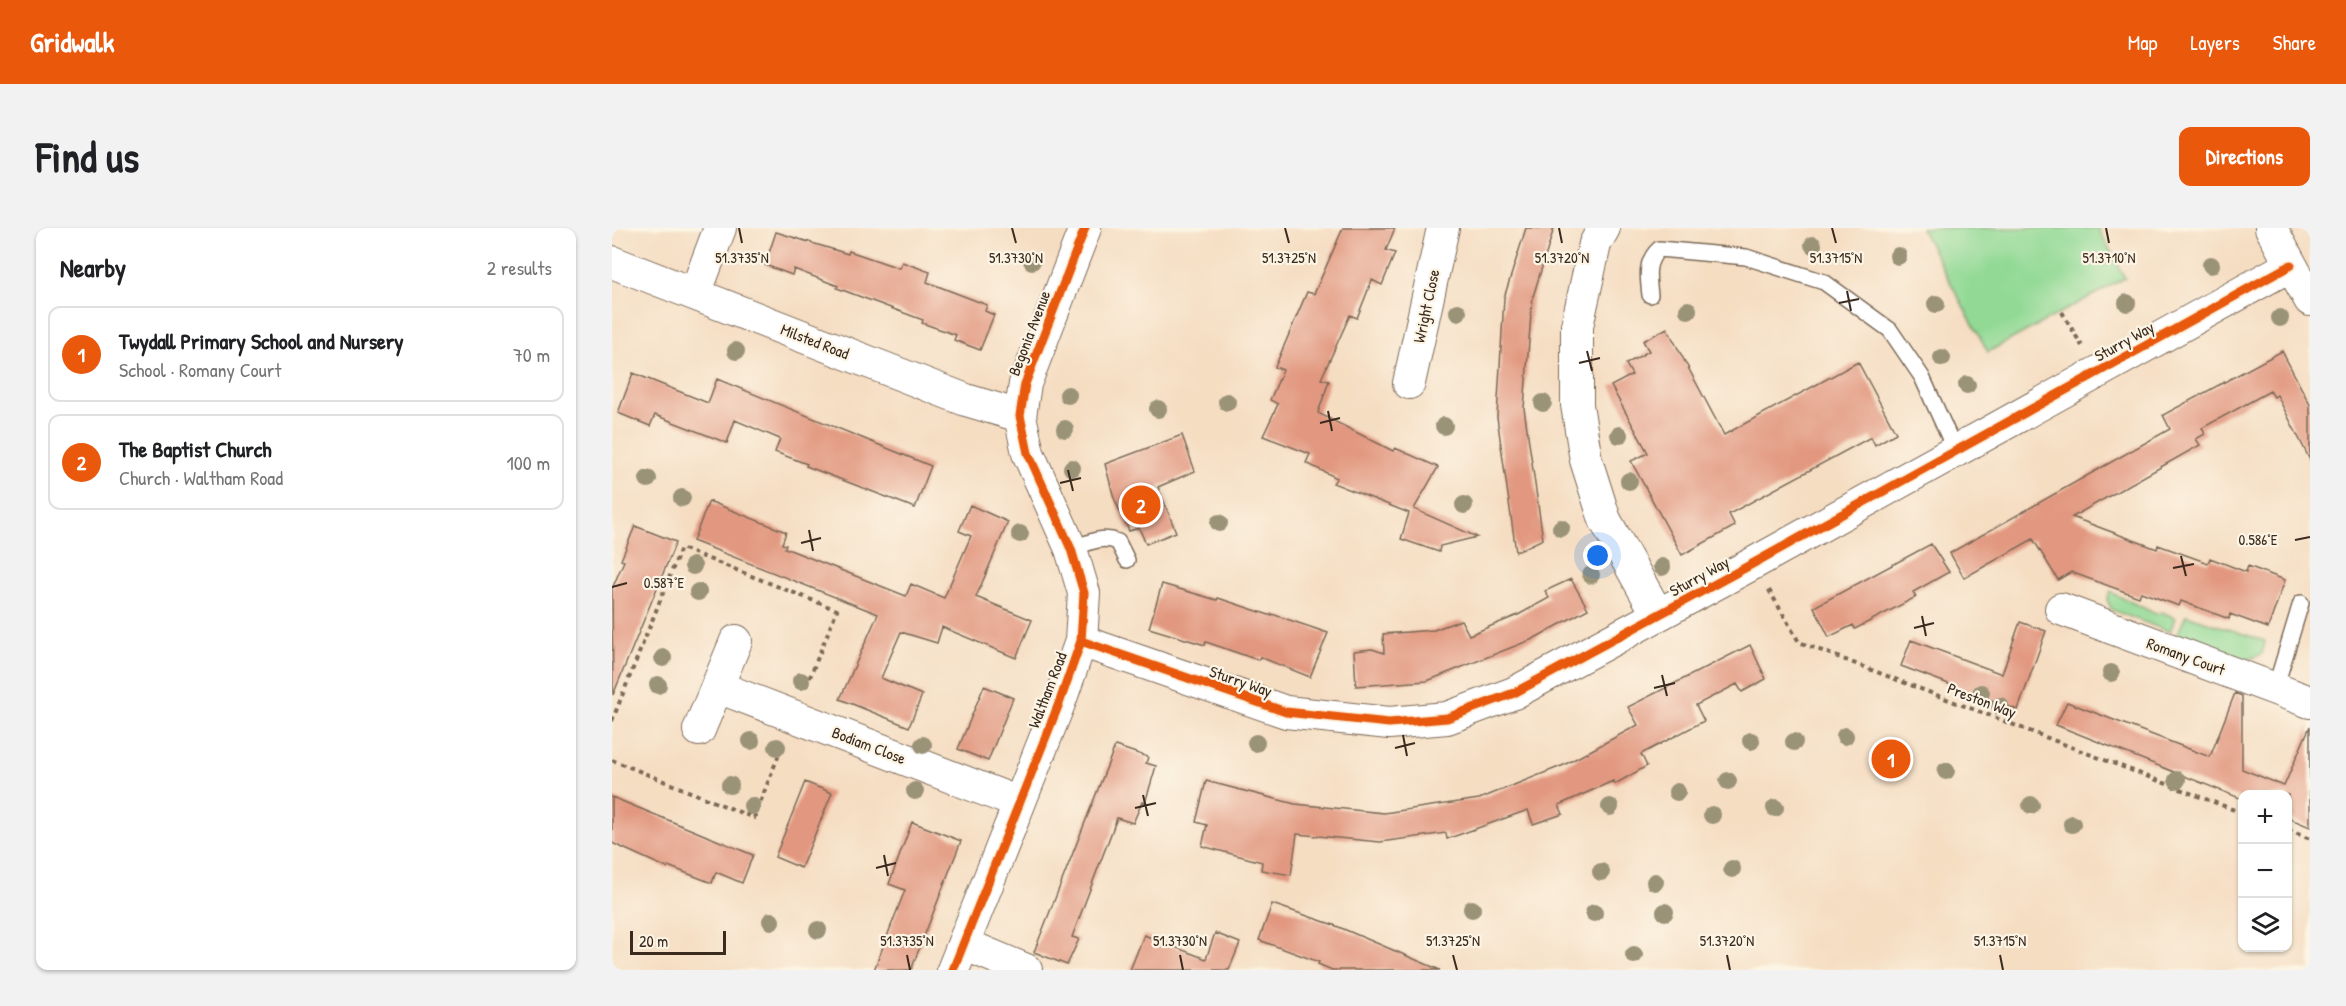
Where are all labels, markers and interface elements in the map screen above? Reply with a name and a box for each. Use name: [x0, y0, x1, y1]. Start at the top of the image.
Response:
text: Gridwalk: [30, 23, 114, 61]
text: Map: [2128, 28, 2157, 57]
text: Layers: [2190, 28, 2240, 57]
text: Share: [2273, 28, 2316, 57]
button: Directions: [2179, 127, 2310, 186]
text: Find us: [36, 128, 139, 185]
text: 51.3735°N: [715, 247, 769, 268]
text: 51.3730°N: [989, 247, 1043, 268]
text: 51.3725°N: [1262, 247, 1316, 268]
text: 51.3720°N: [1535, 247, 1589, 268]
text: 51.3715°N: [1810, 247, 1862, 268]
text: 51.3710°N: [2083, 247, 2135, 268]
text: Nearby: [60, 250, 126, 285]
text: 2 results: [487, 254, 552, 281]
street label: Wright Close: [1407, 267, 1445, 345]
street label: Begonia Avenue: [1003, 287, 1056, 379]
street label: Sturry Way: [2090, 316, 2158, 366]
street label: Milsted Road: [778, 318, 852, 364]
text: Twydall Primary School and Nursery: [119, 326, 404, 356]
text: 1: [78, 341, 85, 368]
text: 70 m: [513, 341, 550, 368]
text: School · Romany Court: [119, 356, 281, 383]
text: The Baptist Church: [119, 434, 271, 464]
text: 2: [77, 449, 86, 476]
text: 100 m: [507, 449, 550, 476]
text: Church · Waltham Road: [119, 464, 283, 491]
pin: 2: [1122, 482, 1160, 528]
text: 0.586°E: [2239, 529, 2278, 550]
your location: [1583, 541, 1612, 570]
street label: Sturry Way: [1665, 551, 1733, 601]
text: 0.587°E: [644, 572, 685, 593]
street label: Romany Court: [2144, 632, 2229, 680]
street label: Waltham Road: [1022, 649, 1072, 731]
street label: Sturry Way: [1207, 660, 1275, 702]
street label: Preston Way: [1944, 677, 2020, 723]
street label: Bodiam Close: [829, 721, 910, 769]
pin: 1: [1872, 736, 1910, 782]
map controls: [2238, 790, 2292, 952]
button: +: [2238, 790, 2292, 844]
button: −: [2238, 844, 2292, 898]
button: layers: [2238, 898, 2292, 952]
scale bar: [630, 928, 726, 956]
text: 20 m: [639, 930, 668, 952]
text: 51.3735°N: [880, 930, 934, 951]
text: 51.3730°N: [1153, 930, 1207, 951]
text: 51.3725°N: [1426, 930, 1480, 951]
text: 51.3720°N: [1700, 930, 1754, 951]
text: 51.3715°N: [1974, 930, 2026, 951]

